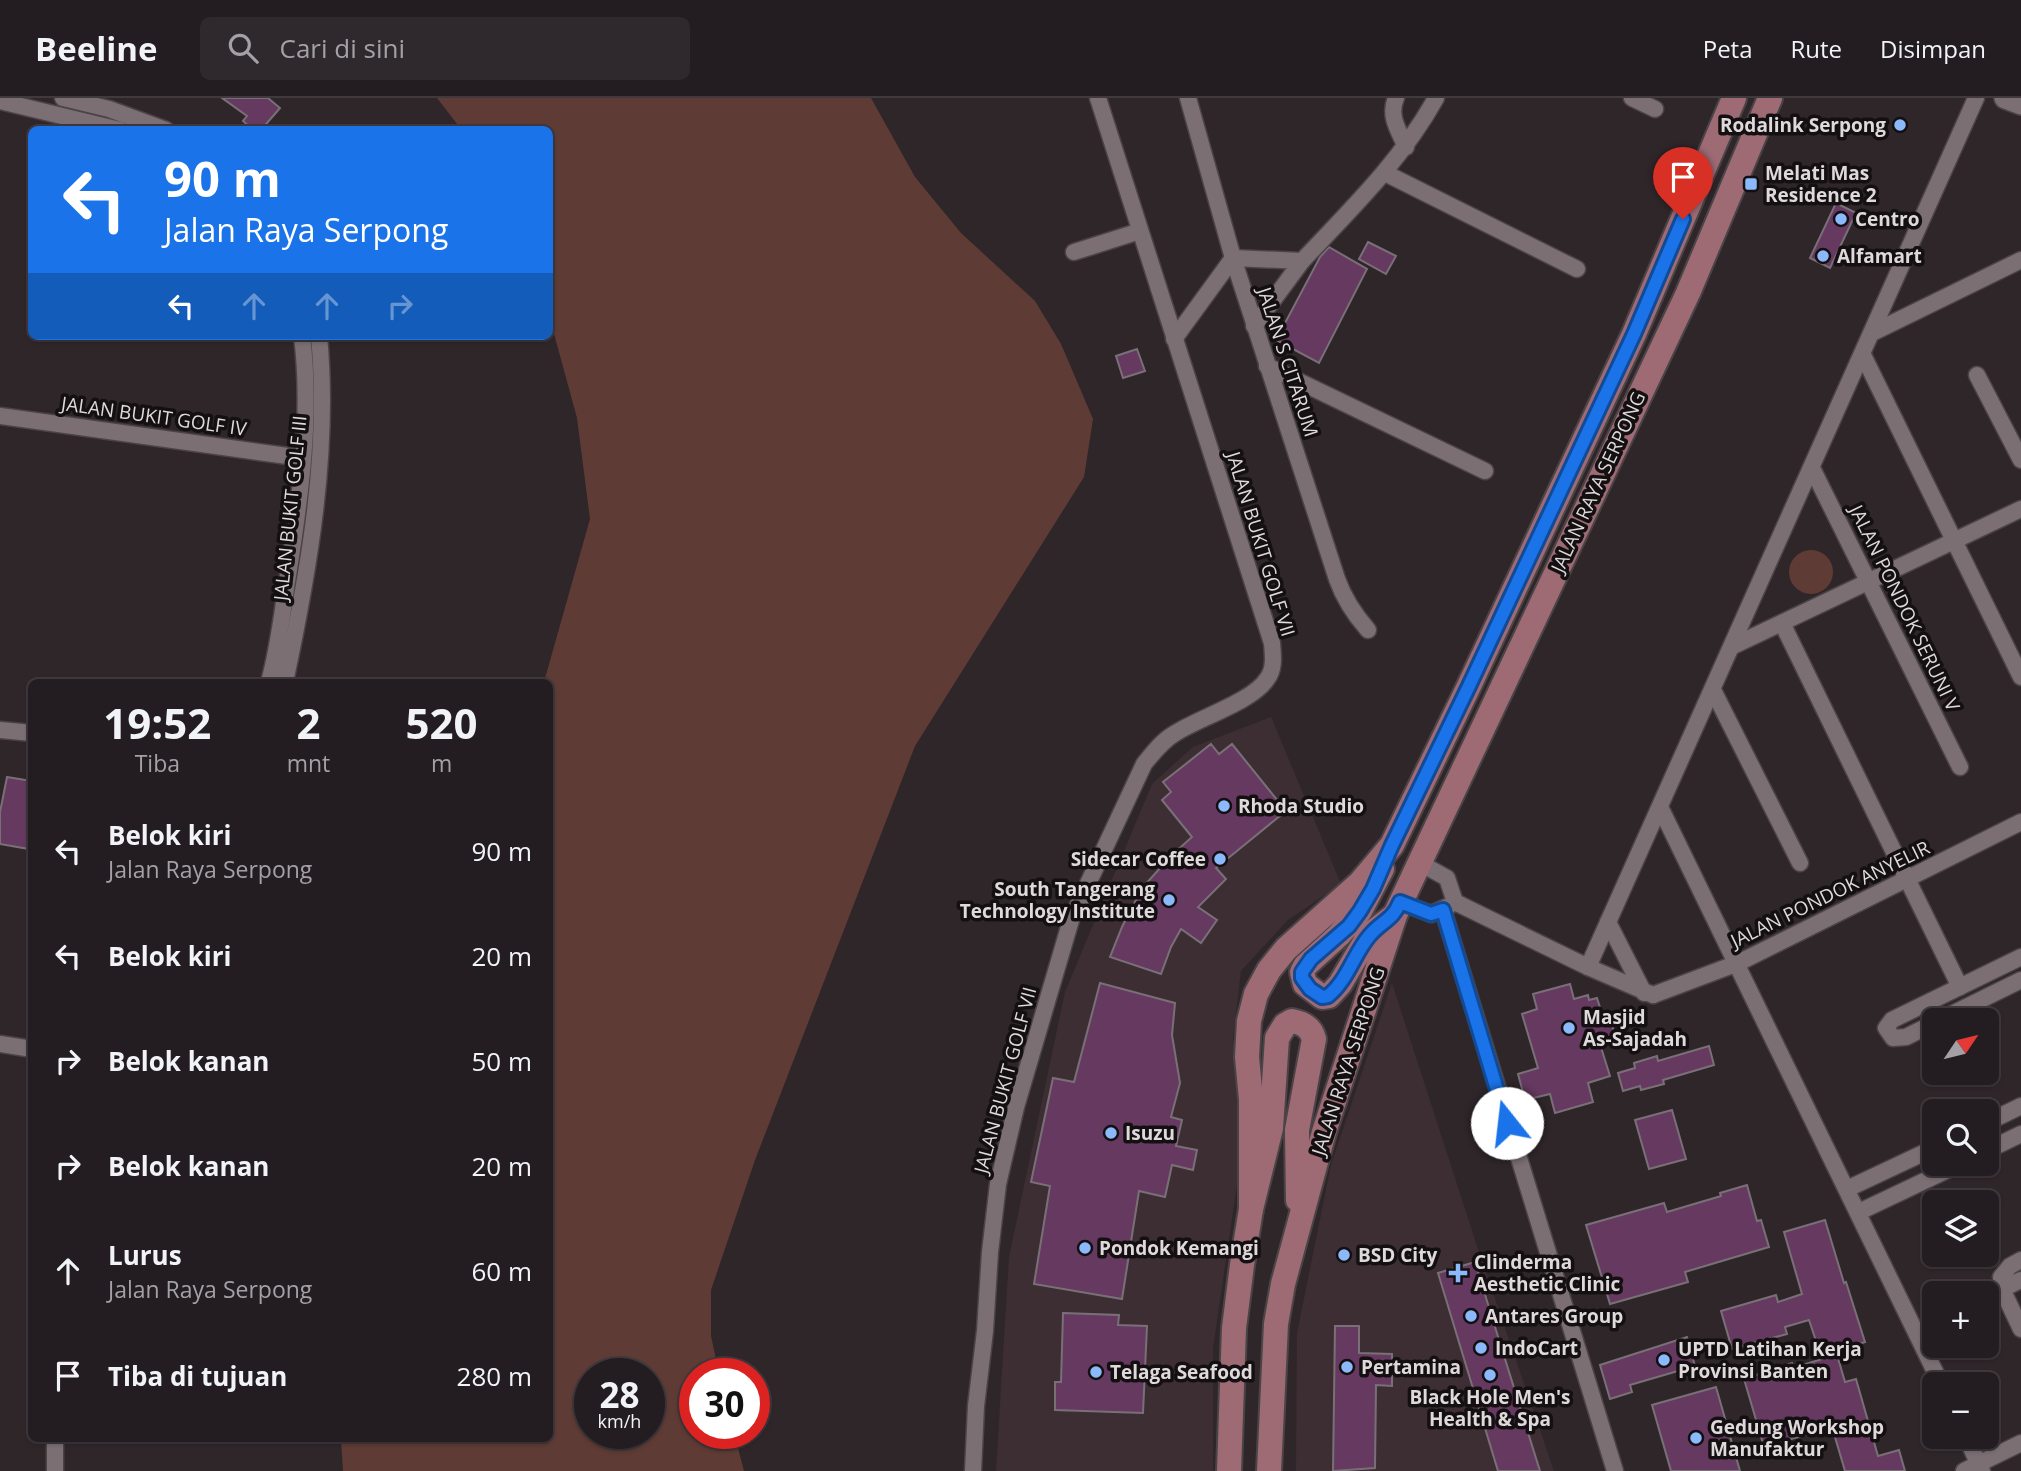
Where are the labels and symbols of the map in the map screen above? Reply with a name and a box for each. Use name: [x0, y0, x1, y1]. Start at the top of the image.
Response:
place label: Rodalink Serpong: [1720, 112, 1886, 138]
marker: Rodalink Serpong: [1892, 117, 1908, 133]
pin: [1653, 147, 1713, 219]
place label: Melati Mas Residence 2: [1765, 160, 1877, 208]
marker: Melati Mas Residence 2: [1743, 176, 1759, 192]
place label: Centro: [1855, 206, 1919, 232]
marker: Centro: [1833, 211, 1849, 227]
place label: Alfamart: [1837, 243, 1922, 269]
marker: Alfamart: [1815, 248, 1831, 264]
street label: JALAN S CITARUM: [1251, 282, 1324, 440]
street label: JALAN RAYA SERPONG: [1544, 387, 1651, 578]
street label: JALAN BUKIT GOLF IV: [58, 390, 249, 442]
street label: JALAN BUKIT GOLF III: [267, 414, 313, 604]
street label: JALAN BUKIT GOLF VII: [1220, 447, 1301, 640]
street label: JALAN PONDOK SERUNI V: [1843, 499, 1967, 716]
place label: Rhoda Studio: [1238, 793, 1364, 819]
marker: Rhoda Studio: [1216, 798, 1232, 814]
street label: JALAN PONDOK ANYELIR: [1724, 834, 1934, 954]
place label: Sidecar Coffee: [1071, 846, 1206, 872]
marker: Sidecar Coffee: [1212, 851, 1228, 867]
place label: South Tangerang Technology Institute: [960, 876, 1155, 924]
marker: South Tangerang Technology Institute: [1161, 892, 1177, 908]
street label: JALAN RAYA SERPONG: [1305, 963, 1391, 1160]
street label: JALAN BUKIT GOLF VII: [967, 984, 1042, 1178]
place label: Masjid As-Sajadah: [1583, 1004, 1687, 1052]
north arrow: [1922, 1008, 1998, 1085]
marker: Masjid As-Sajadah: [1561, 1020, 1577, 1036]
position arrow: [1470, 1086, 1544, 1160]
place label: Isuzu: [1125, 1120, 1175, 1146]
marker: Isuzu: [1103, 1125, 1119, 1141]
place label: Pondok Kemangi: [1099, 1235, 1259, 1261]
marker: Pondok Kemangi: [1077, 1240, 1093, 1256]
place label: BSD City: [1358, 1242, 1437, 1268]
marker: BSD City: [1336, 1247, 1352, 1263]
place label: Clinderma Aesthetic Clinic: [1474, 1249, 1620, 1297]
marker: Clinderma Aesthetic Clinic: [1448, 1263, 1468, 1283]
place label: Antares Group: [1485, 1303, 1623, 1329]
marker: Antares Group: [1463, 1308, 1479, 1324]
place label: IndoCart: [1495, 1335, 1578, 1361]
place label: UPTD Latihan Kerja Provinsi Banten: [1678, 1336, 1862, 1384]
marker: IndoCart: [1473, 1340, 1489, 1356]
marker: UPTD Latihan Kerja Provinsi Banten: [1656, 1352, 1672, 1368]
place label: Pertamina: [1361, 1354, 1461, 1380]
speed limit sign: 30: [679, 1358, 770, 1449]
place label: Telaga Seafood: [1110, 1359, 1253, 1385]
marker: Pertamina: [1339, 1359, 1355, 1375]
marker: Telaga Seafood: [1088, 1364, 1104, 1380]
marker: Black Hole Men's Health & Spa: [1482, 1367, 1498, 1383]
place label: Black Hole Men's Health & Spa: [1410, 1384, 1570, 1432]
place label: Gedung Workshop Manufaktur: [1710, 1414, 1884, 1462]
marker: Gedung Workshop Manufaktur: [1688, 1430, 1704, 1446]

